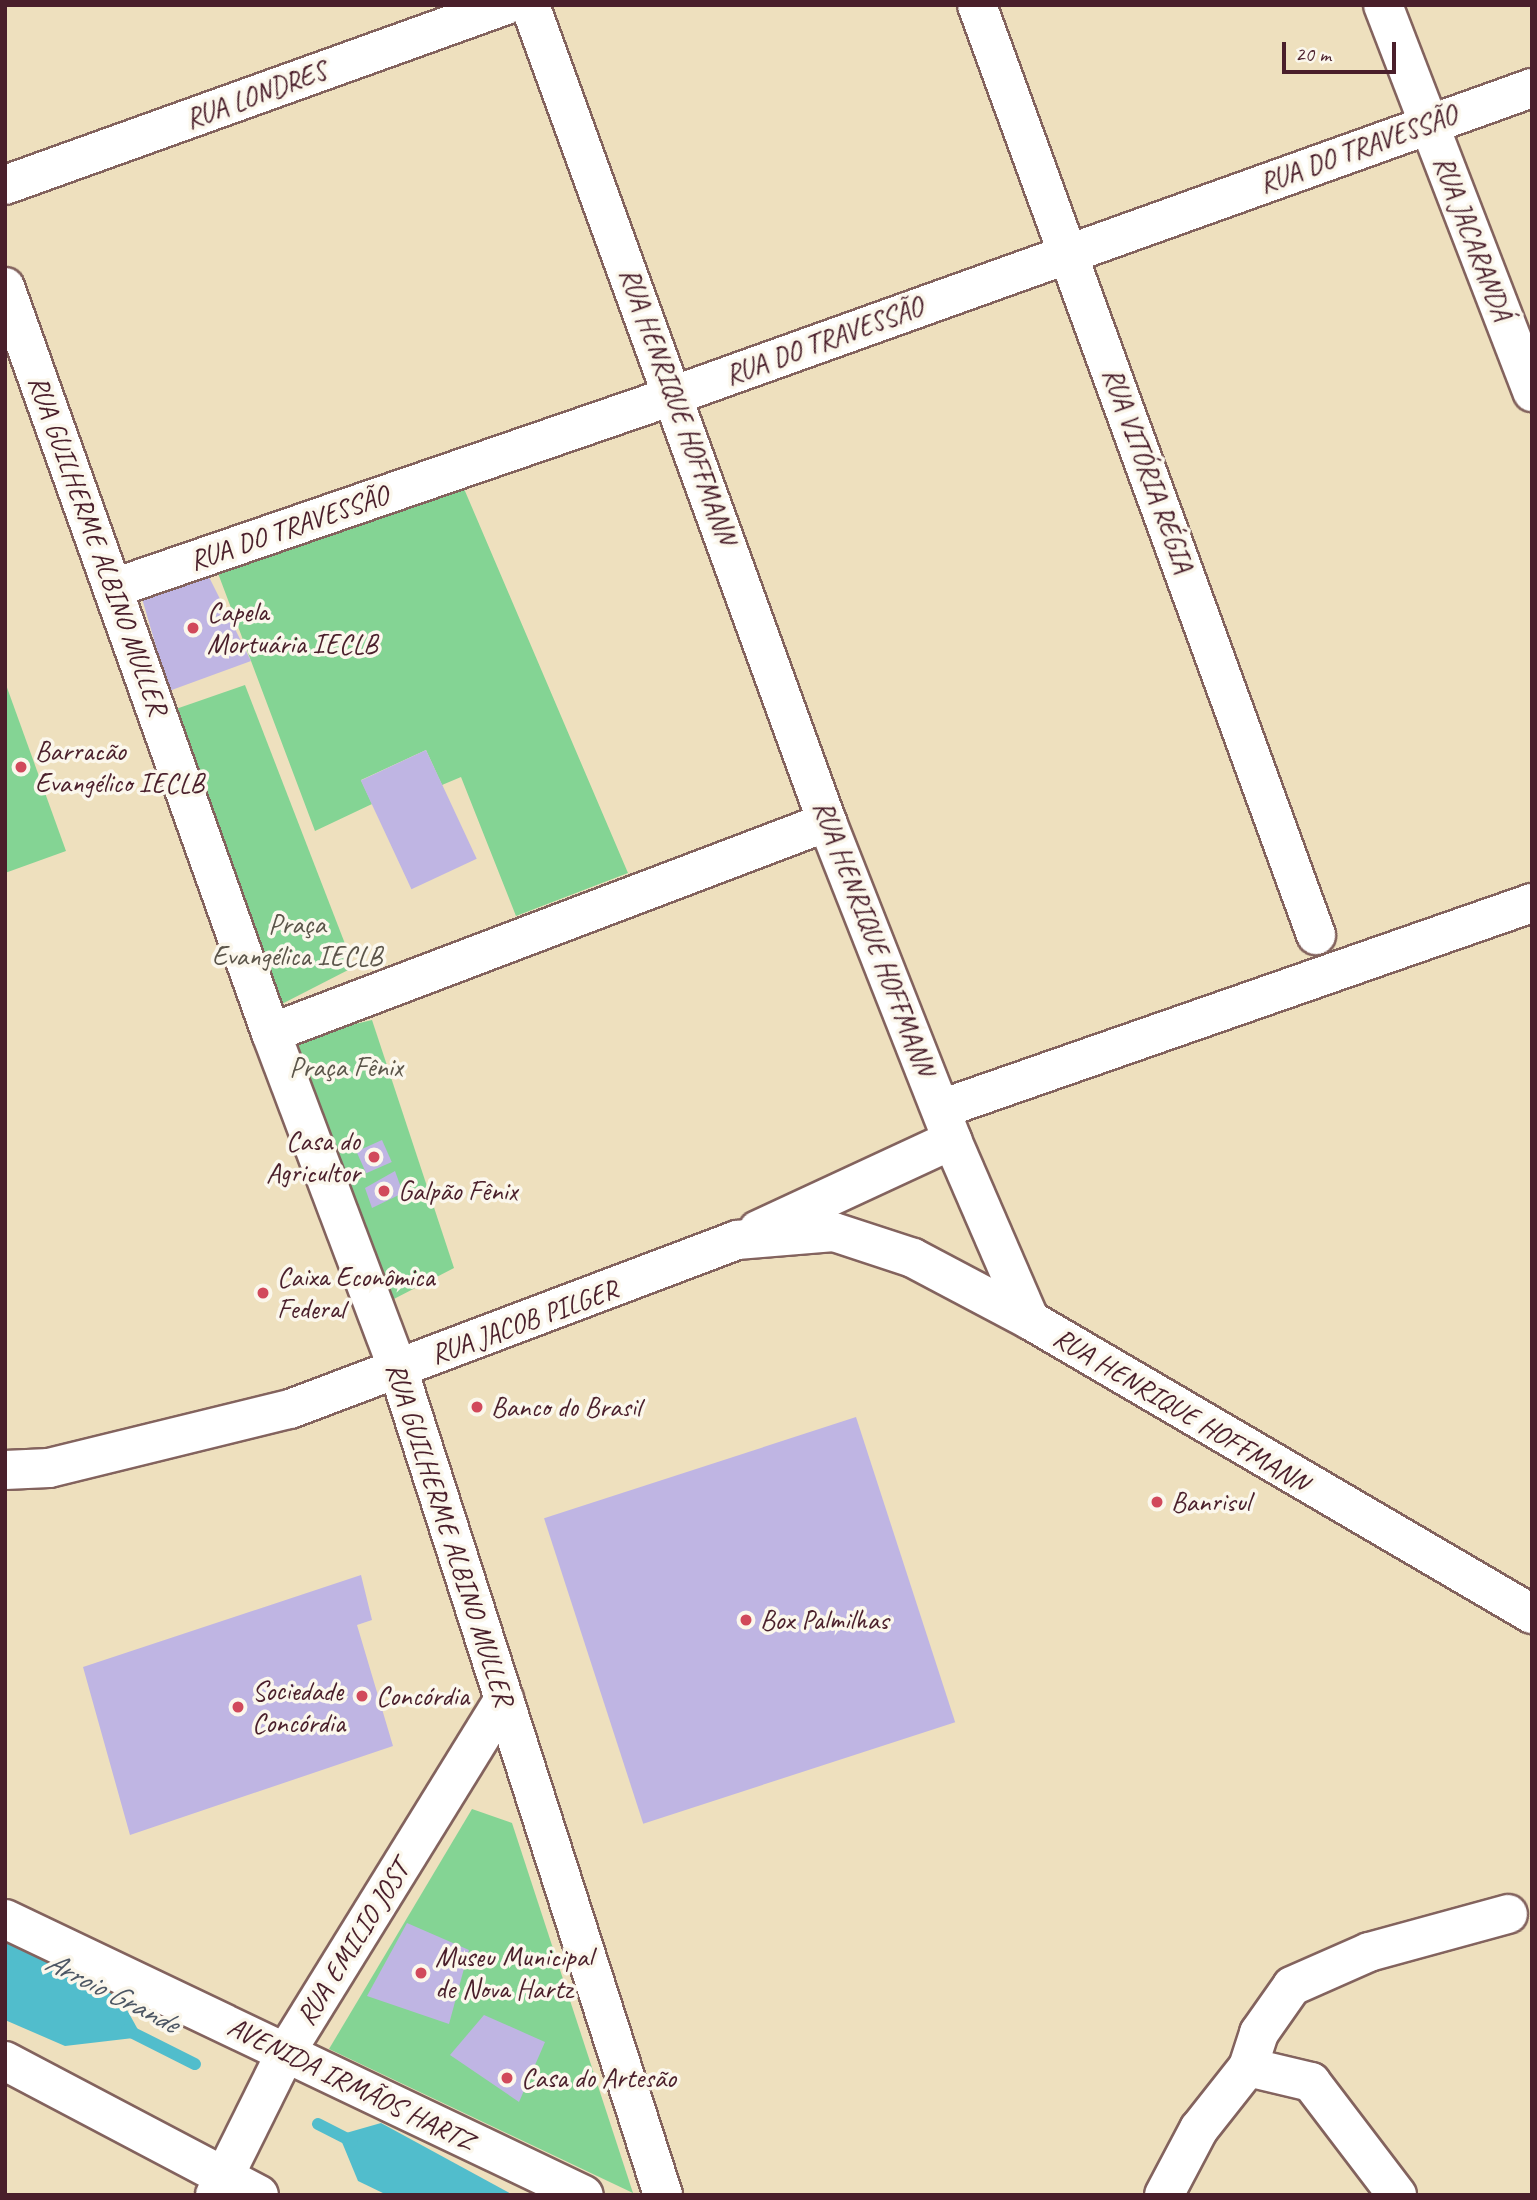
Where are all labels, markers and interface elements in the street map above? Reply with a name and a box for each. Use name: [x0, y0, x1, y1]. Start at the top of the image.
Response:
scale bar: [1285, 28, 1399, 72]
text: 20 m: [1295, 41, 1331, 67]
street label: RUA LONDRES: [181, 54, 331, 136]
street label: RUA DO TRAVESSÃO: [1254, 97, 1462, 201]
street label: RUA JACARANDÁ: [1426, 151, 1520, 325]
street label: RUA HENRIQUE HOFFMANN: [613, 264, 743, 548]
street label: RUA DO TRAVESSÃO: [720, 289, 928, 393]
street label: RUA VITÓRIA RÉGIA: [1095, 363, 1201, 577]
street label: RUA GUILHERME ALBINO MULLER: [21, 371, 175, 719]
street label: RUA DO TRAVESSÃO: [185, 478, 393, 578]
place label: Capela Mortuária IECLB: [207, 595, 377, 661]
marker: Capela Mortuária IECLB: [185, 620, 201, 636]
place label: Barracão Evangélico IECLB: [35, 734, 204, 800]
marker: Barracão Evangélico IECLB: [13, 759, 29, 775]
street label: RUA HENRIQUE HOFFMANN: [806, 796, 942, 1080]
park label: Praça Evangélica IECLB: [212, 907, 382, 973]
park label: Praça Fênix: [289, 1050, 403, 1084]
place label: Casa do Agricultor: [266, 1124, 360, 1190]
marker: Casa do Agricultor: [366, 1149, 382, 1165]
place label: Galpão Fênix: [398, 1174, 517, 1208]
marker: Galpão Fênix: [376, 1183, 392, 1199]
place label: Caixa Econômica Federal: [277, 1260, 435, 1326]
street label: RUA JACOB PILGER: [425, 1272, 623, 1372]
marker: Caixa Econômica Federal: [255, 1285, 271, 1301]
street label: RUA HENRIQUE HOFFMANN: [1048, 1321, 1314, 1499]
street label: RUA GUILHERME ALBINO MULLER: [379, 1358, 521, 1710]
place label: Banco do Brasil: [491, 1390, 641, 1424]
marker: Banco do Brasil: [469, 1399, 485, 1415]
place label: Banrisul: [1171, 1485, 1250, 1519]
marker: Banrisul: [1149, 1494, 1165, 1510]
place label: Box Palmilhas: [760, 1603, 891, 1637]
marker: Box Palmilhas: [738, 1612, 754, 1628]
place label: Sociedade Concórdia: [252, 1674, 345, 1740]
place label: Concórdia: [376, 1679, 469, 1713]
marker: Concórdia: [354, 1688, 370, 1704]
marker: Sociedade Concórdia: [230, 1699, 246, 1715]
street label: RUA EMILIO JOST: [289, 1855, 417, 2031]
place label: Museu Municipal de Nova Hartz: [435, 1940, 592, 2006]
water label: Arroio Grande: [40, 1943, 184, 2041]
marker: Museu Municipal de Nova Hartz: [413, 1965, 429, 1981]
street label: AVENIDA IRMÃOS HARTZ: [223, 2010, 479, 2158]
place label: Casa do Artesão: [521, 2061, 676, 2095]
marker: Casa do Artesão: [499, 2070, 515, 2086]

